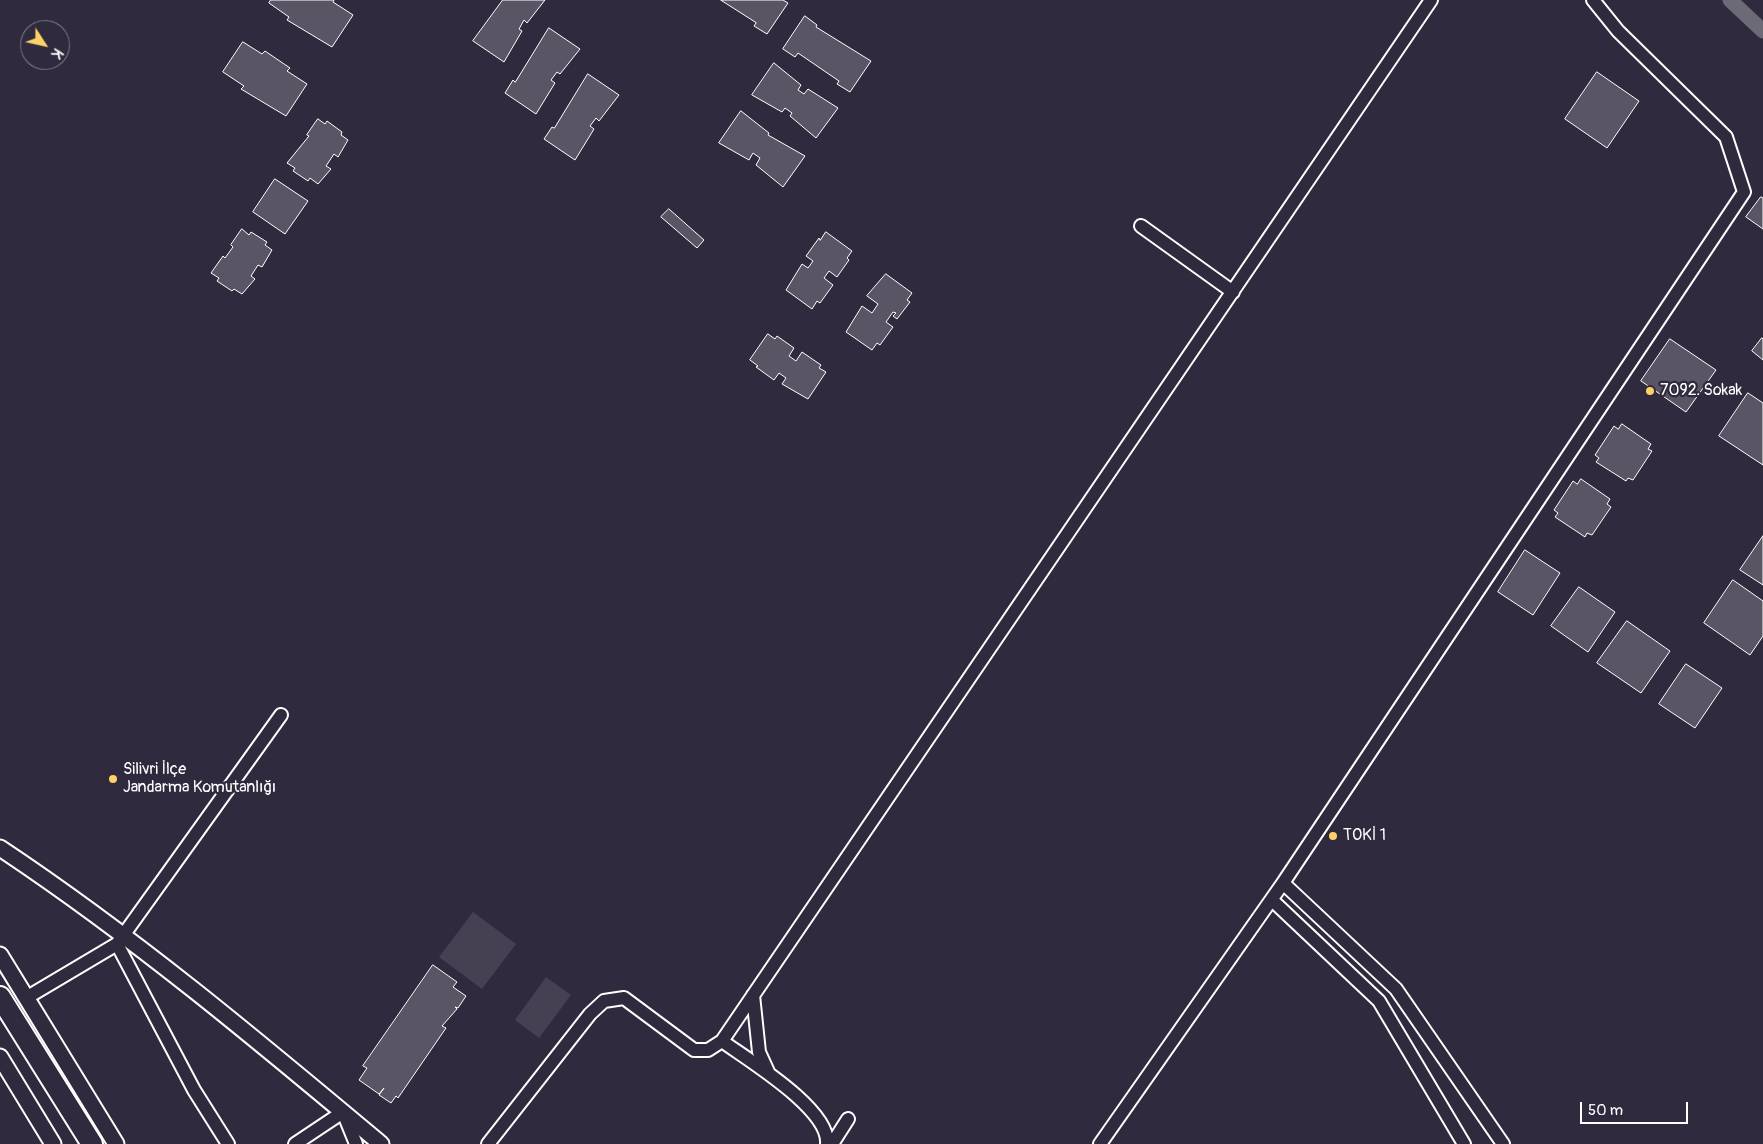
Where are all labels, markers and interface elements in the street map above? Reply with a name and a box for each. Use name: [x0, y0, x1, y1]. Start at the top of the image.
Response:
north arrow: [20, 20, 70, 70]
text: K: [47, 45, 66, 62]
place label: 7092. Sokak: [1660, 381, 1742, 401]
marker: 7092. Sokak: [1644, 385, 1656, 397]
place label: Silivri İlçe Jandarma Komutanlığı: [123, 760, 276, 798]
marker: Silivri İlçe Jandarma Komutanlığı: [107, 773, 119, 785]
place label: TOKİ 1: [1343, 826, 1386, 846]
marker: TOKİ 1: [1327, 830, 1339, 842]
scale bar: [1583, 1092, 1690, 1124]
text: 50 m: [1588, 1101, 1623, 1120]

